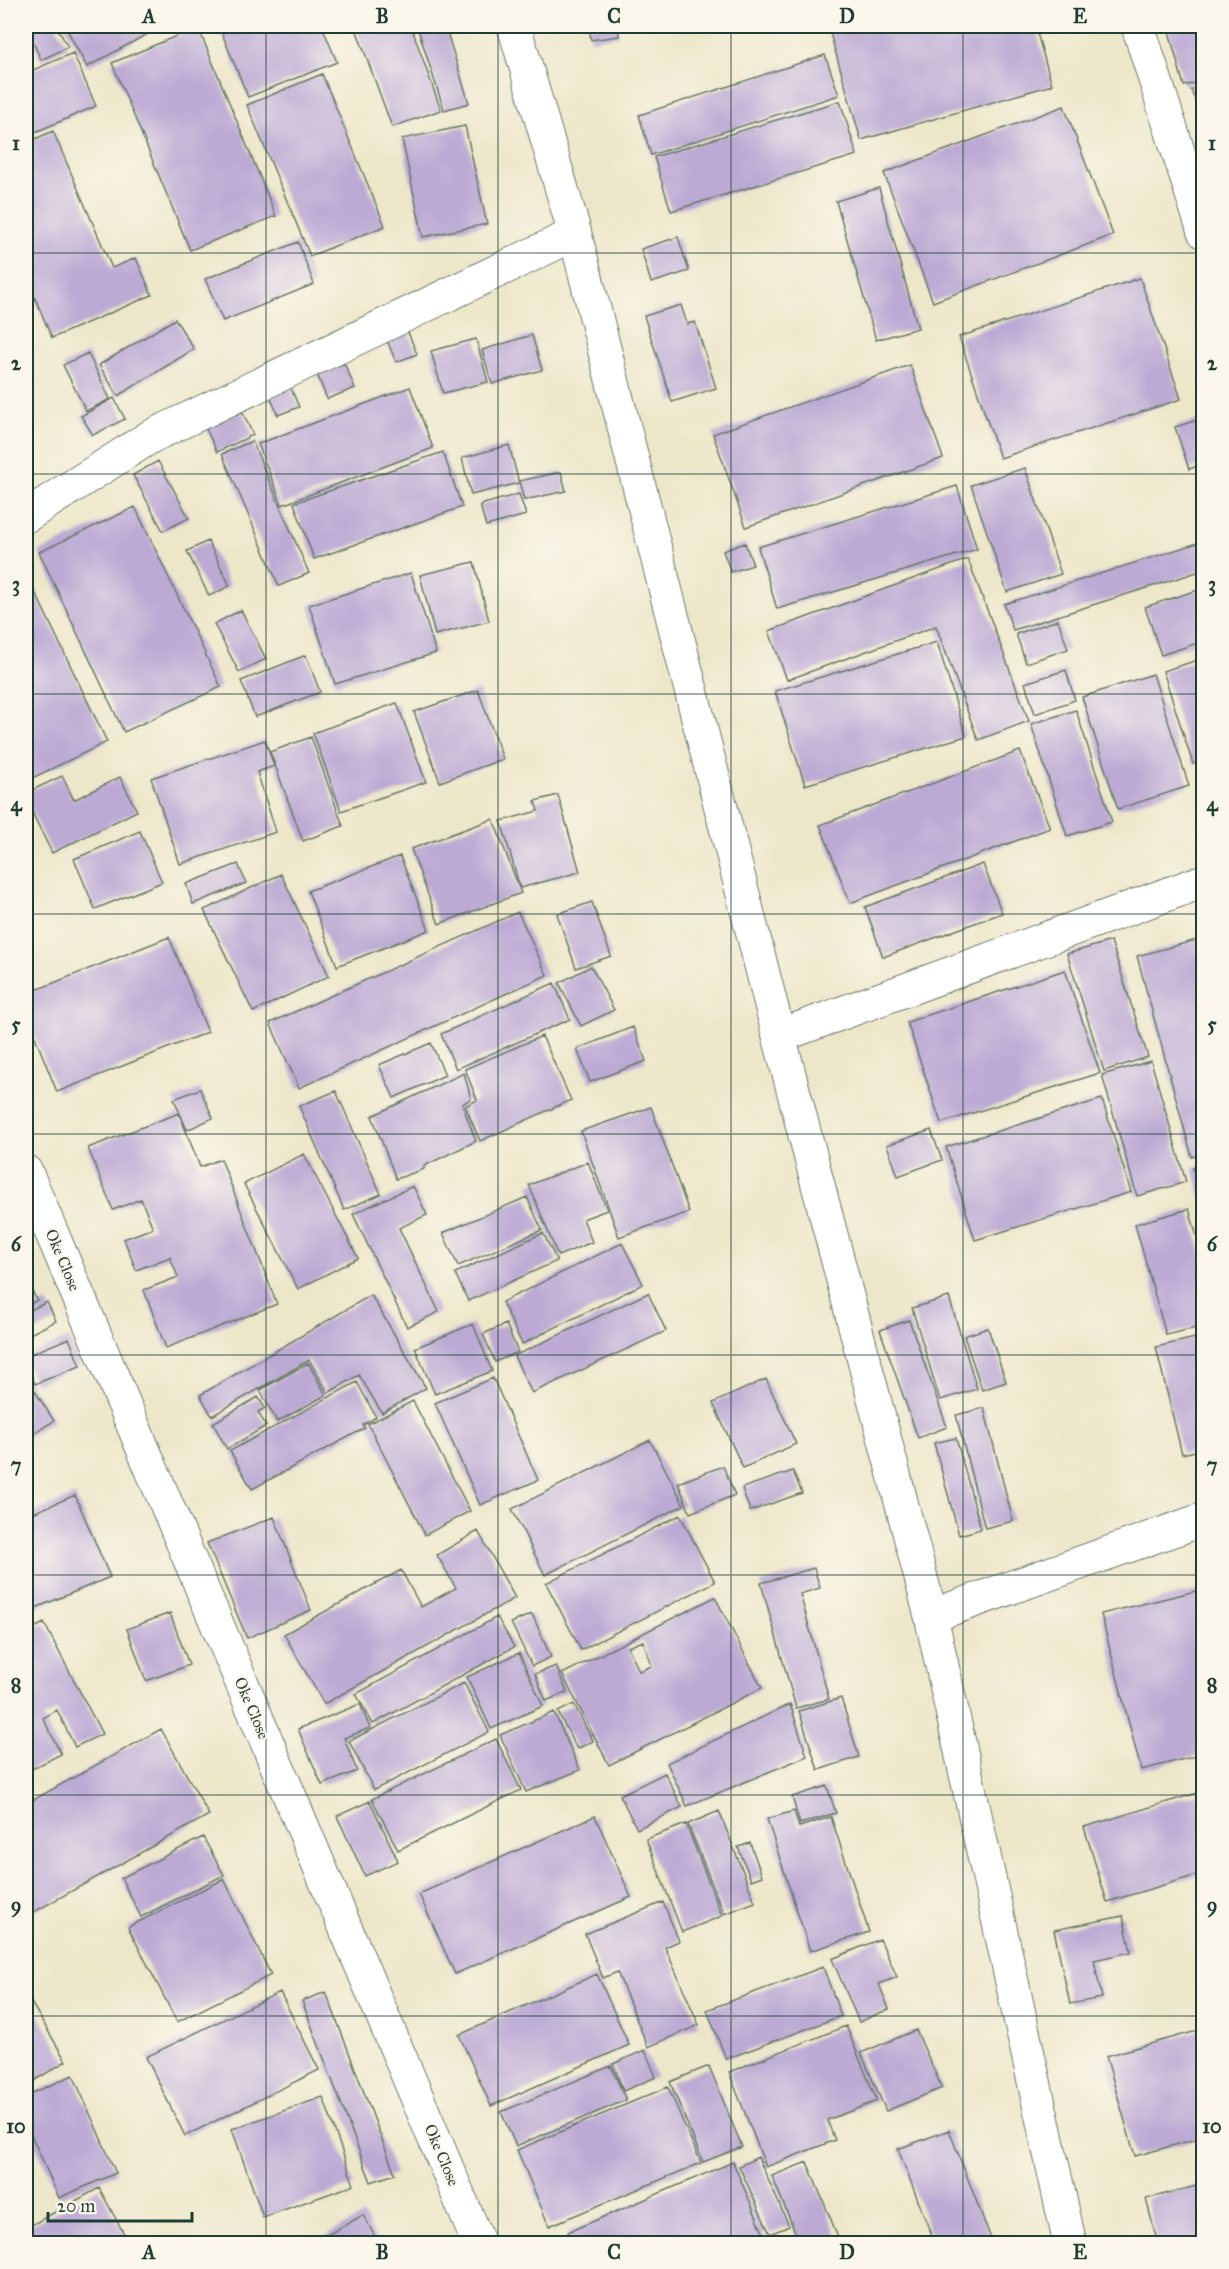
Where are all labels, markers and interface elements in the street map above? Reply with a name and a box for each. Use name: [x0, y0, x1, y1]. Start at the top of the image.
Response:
text: A: [140, 4, 156, 28]
text: B: [375, 4, 389, 28]
text: C: [607, 4, 621, 28]
text: D: [839, 4, 855, 28]
text: E: [1073, 4, 1088, 28]
text: 1: [12, 131, 20, 155]
text: 1: [1208, 131, 1216, 155]
text: 2: [11, 351, 22, 375]
text: 2: [1207, 351, 1218, 375]
text: 3: [12, 572, 20, 597]
text: 3: [1208, 572, 1216, 597]
text: 4: [10, 792, 22, 817]
text: 4: [1206, 792, 1218, 817]
text: 5: [11, 1012, 21, 1036]
text: 5: [1207, 1012, 1217, 1036]
street label: Oke Close: [41, 1226, 85, 1294]
text: 6: [11, 1232, 23, 1256]
text: 6: [1207, 1232, 1219, 1256]
text: 7: [11, 1453, 22, 1477]
text: 7: [1207, 1453, 1218, 1477]
text: 8: [11, 1673, 21, 1697]
text: 8: [1207, 1673, 1217, 1697]
street label: Oke Close: [230, 1674, 274, 1742]
text: 9: [11, 1893, 21, 1918]
text: 9: [1207, 1893, 1217, 1918]
text: 10: [6, 2114, 26, 2138]
text: 10: [1202, 2114, 1222, 2138]
street label: Oke Close: [420, 2121, 464, 2189]
scale bar: [48, 2185, 192, 2223]
text: 20 m: [57, 2195, 95, 2217]
text: A: [140, 2240, 156, 2264]
text: B: [375, 2240, 389, 2264]
text: C: [607, 2240, 621, 2264]
text: D: [839, 2240, 855, 2264]
text: E: [1073, 2240, 1088, 2264]

